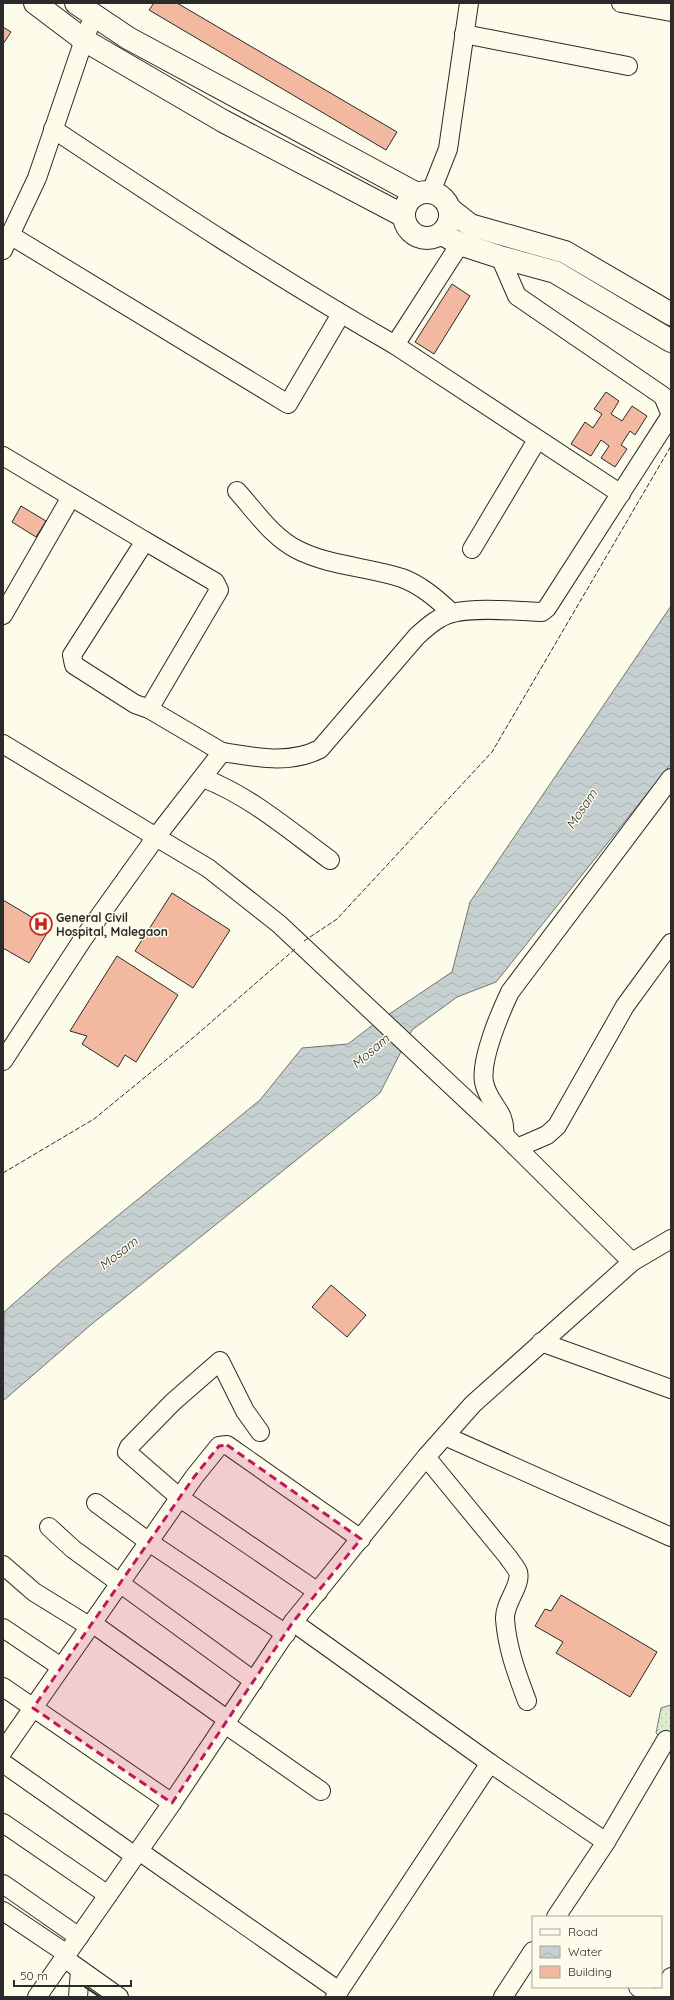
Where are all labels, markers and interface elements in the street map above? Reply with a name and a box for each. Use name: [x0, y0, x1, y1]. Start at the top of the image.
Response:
water label: Mosam: [562, 785, 601, 832]
place label: General Civil Hospital, Malegaon: [56, 910, 168, 939]
hospital icon: General Civil Hospital, Malegaon: [28, 911, 54, 937]
water label: Mosam: [348, 1030, 393, 1072]
water label: Mosam: [96, 1232, 141, 1273]
legend: [532, 1916, 662, 1988]
text: Road: [568, 1924, 598, 1939]
text: Water: [568, 1944, 603, 1959]
scale bar: [14, 1962, 131, 1988]
text: Building: [568, 1964, 612, 1979]
text: 50 m: [20, 1968, 48, 1983]

